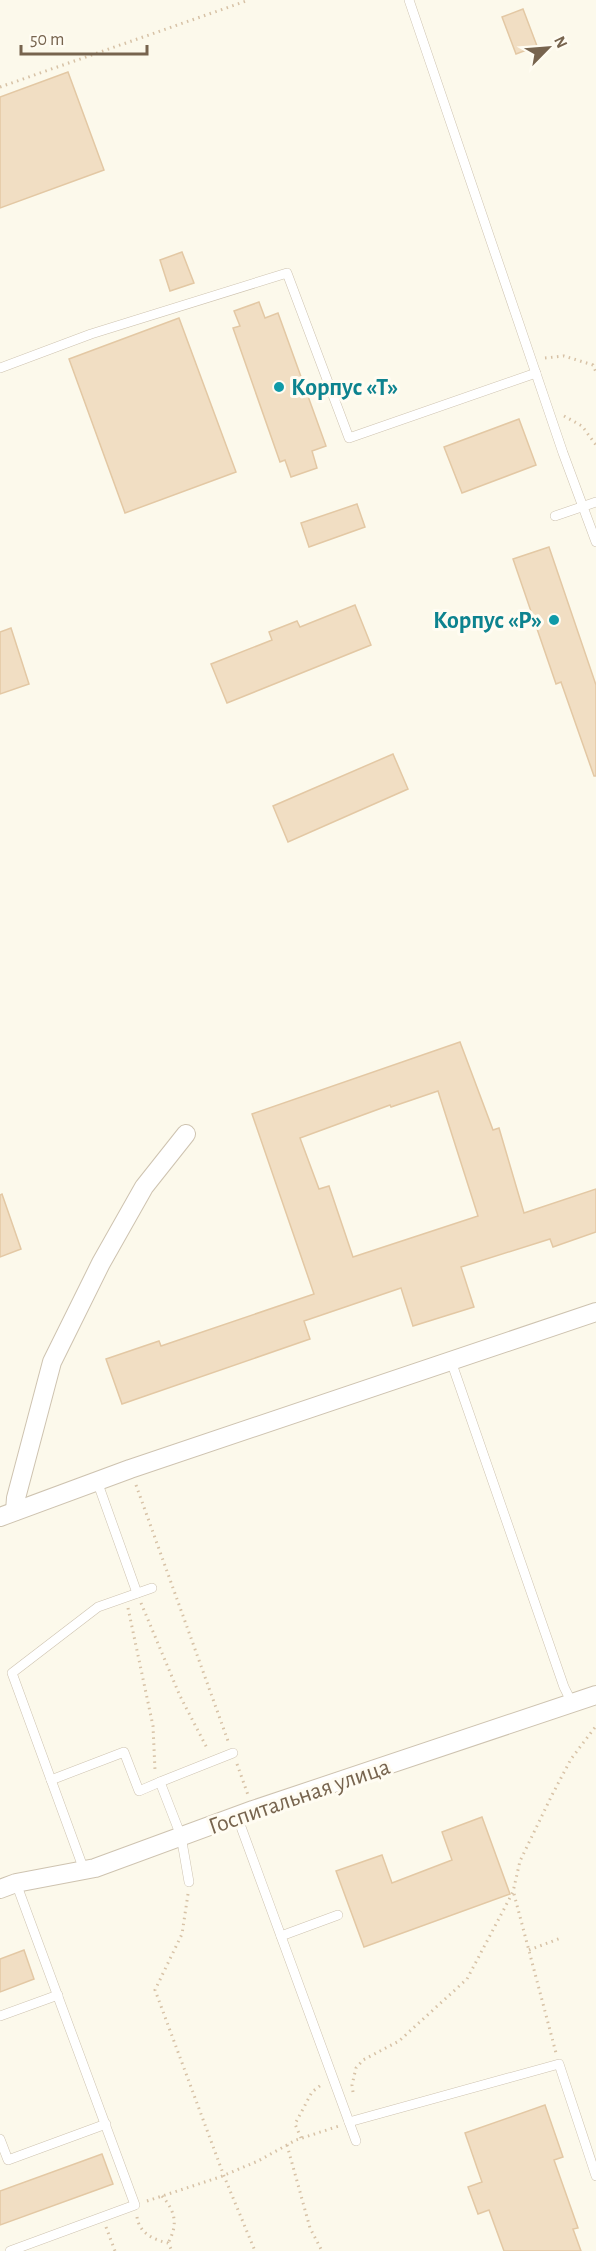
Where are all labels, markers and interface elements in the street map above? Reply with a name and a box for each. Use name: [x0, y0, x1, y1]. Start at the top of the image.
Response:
scale bar: [21, 18, 147, 56]
north arrow: [518, 18, 578, 78]
text: 50 m: [30, 31, 64, 49]
text: N: [551, 34, 570, 51]
place label: Корпус «Т»: [291, 376, 398, 400]
marker: Корпус «Т»: [272, 380, 286, 394]
place label: Корпус «Р»: [433, 609, 542, 633]
marker: Корпус «Р»: [547, 613, 561, 627]
street label: Госпитальная улица: [205, 1755, 393, 1839]

